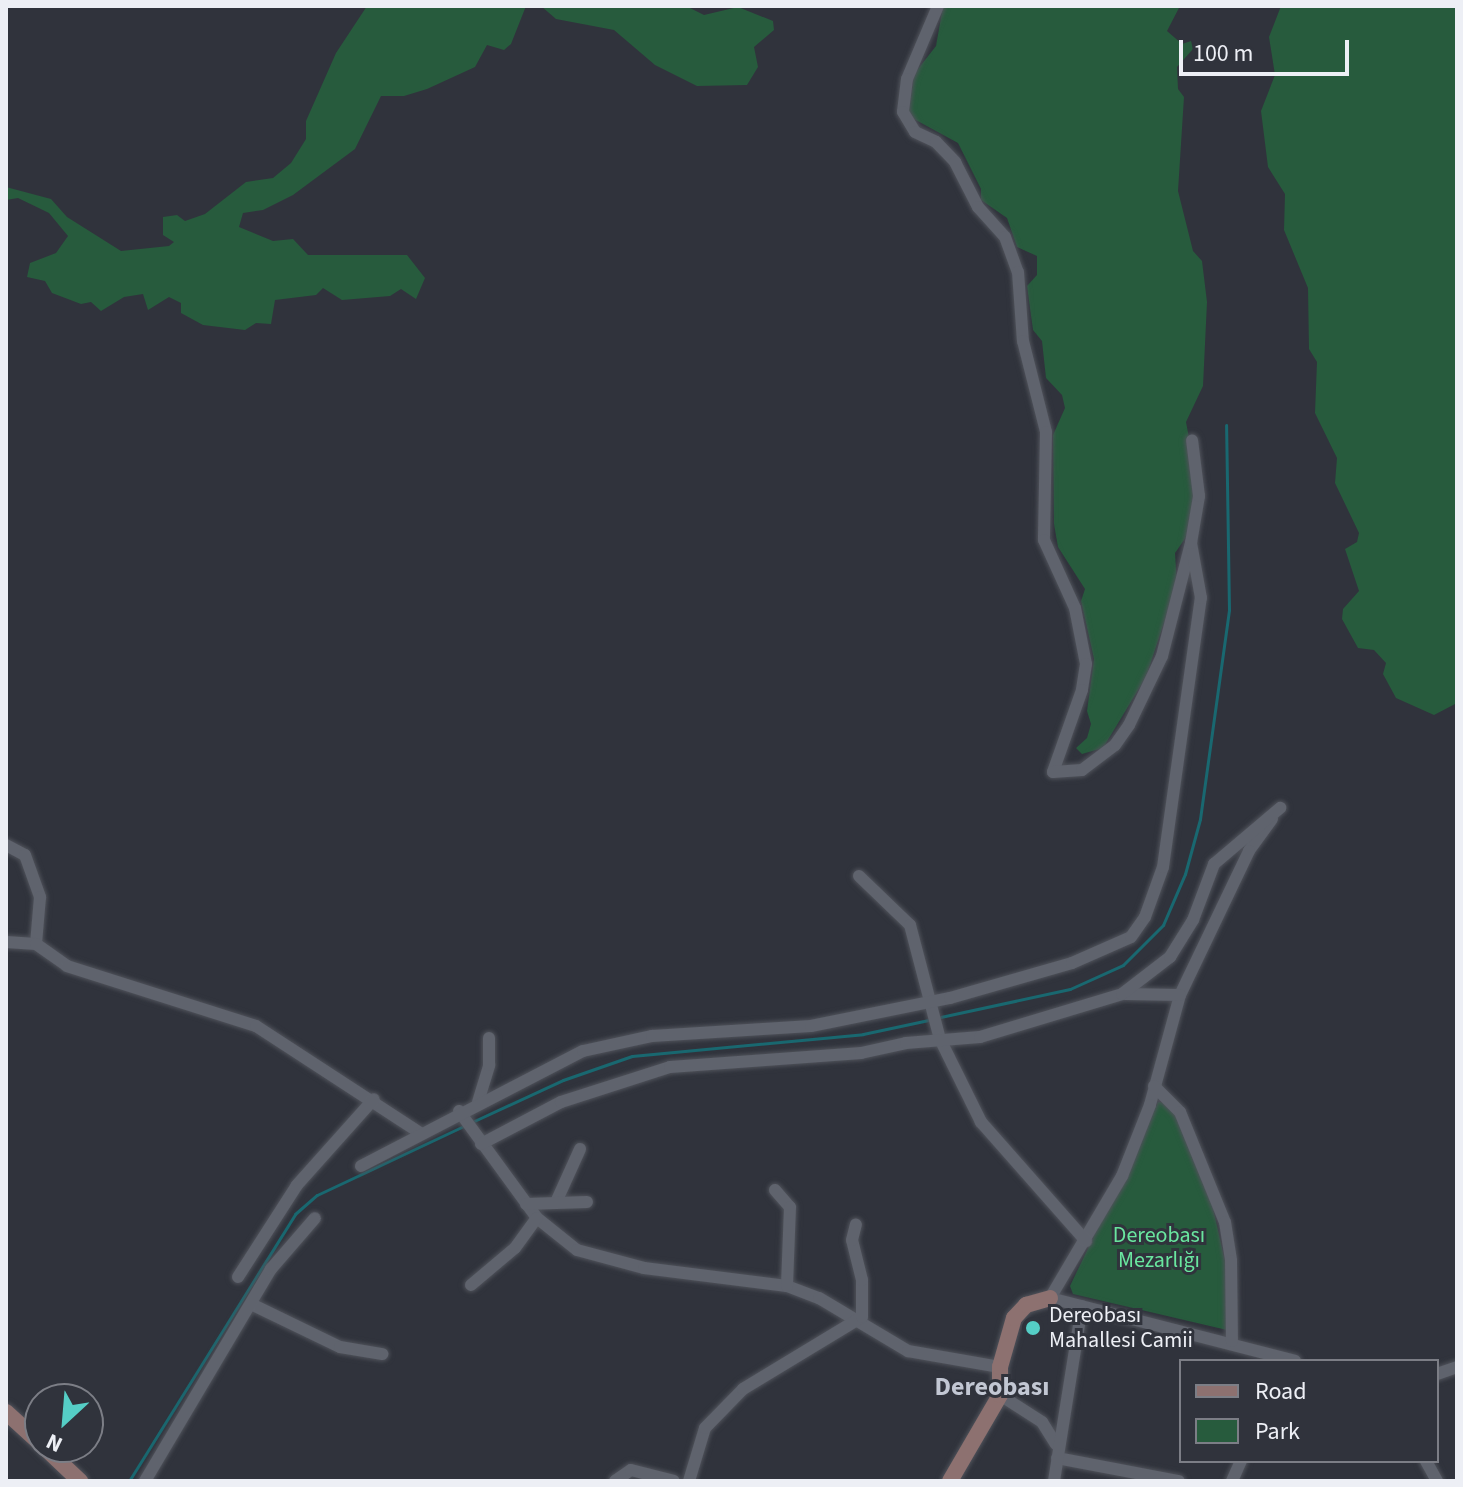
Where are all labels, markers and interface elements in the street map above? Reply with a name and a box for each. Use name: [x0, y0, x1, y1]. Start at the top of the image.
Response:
scale bar: [1183, 24, 1353, 74]
text: 100 m: [1193, 36, 1253, 71]
park label: Dereobası Mezarlığı: [1113, 1222, 1205, 1274]
place label: Dereobası Mahallesi Camii: [1049, 1302, 1193, 1354]
marker: Dereobası Mahallesi Camii: [1024, 1319, 1042, 1337]
legend: [1179, 1359, 1439, 1463]
district label: Dereobası: [935, 1371, 1049, 1403]
text: Road: [1255, 1374, 1307, 1409]
north arrow: [24, 1383, 104, 1463]
text: Park: [1255, 1414, 1300, 1449]
text: N: [41, 1425, 68, 1460]

